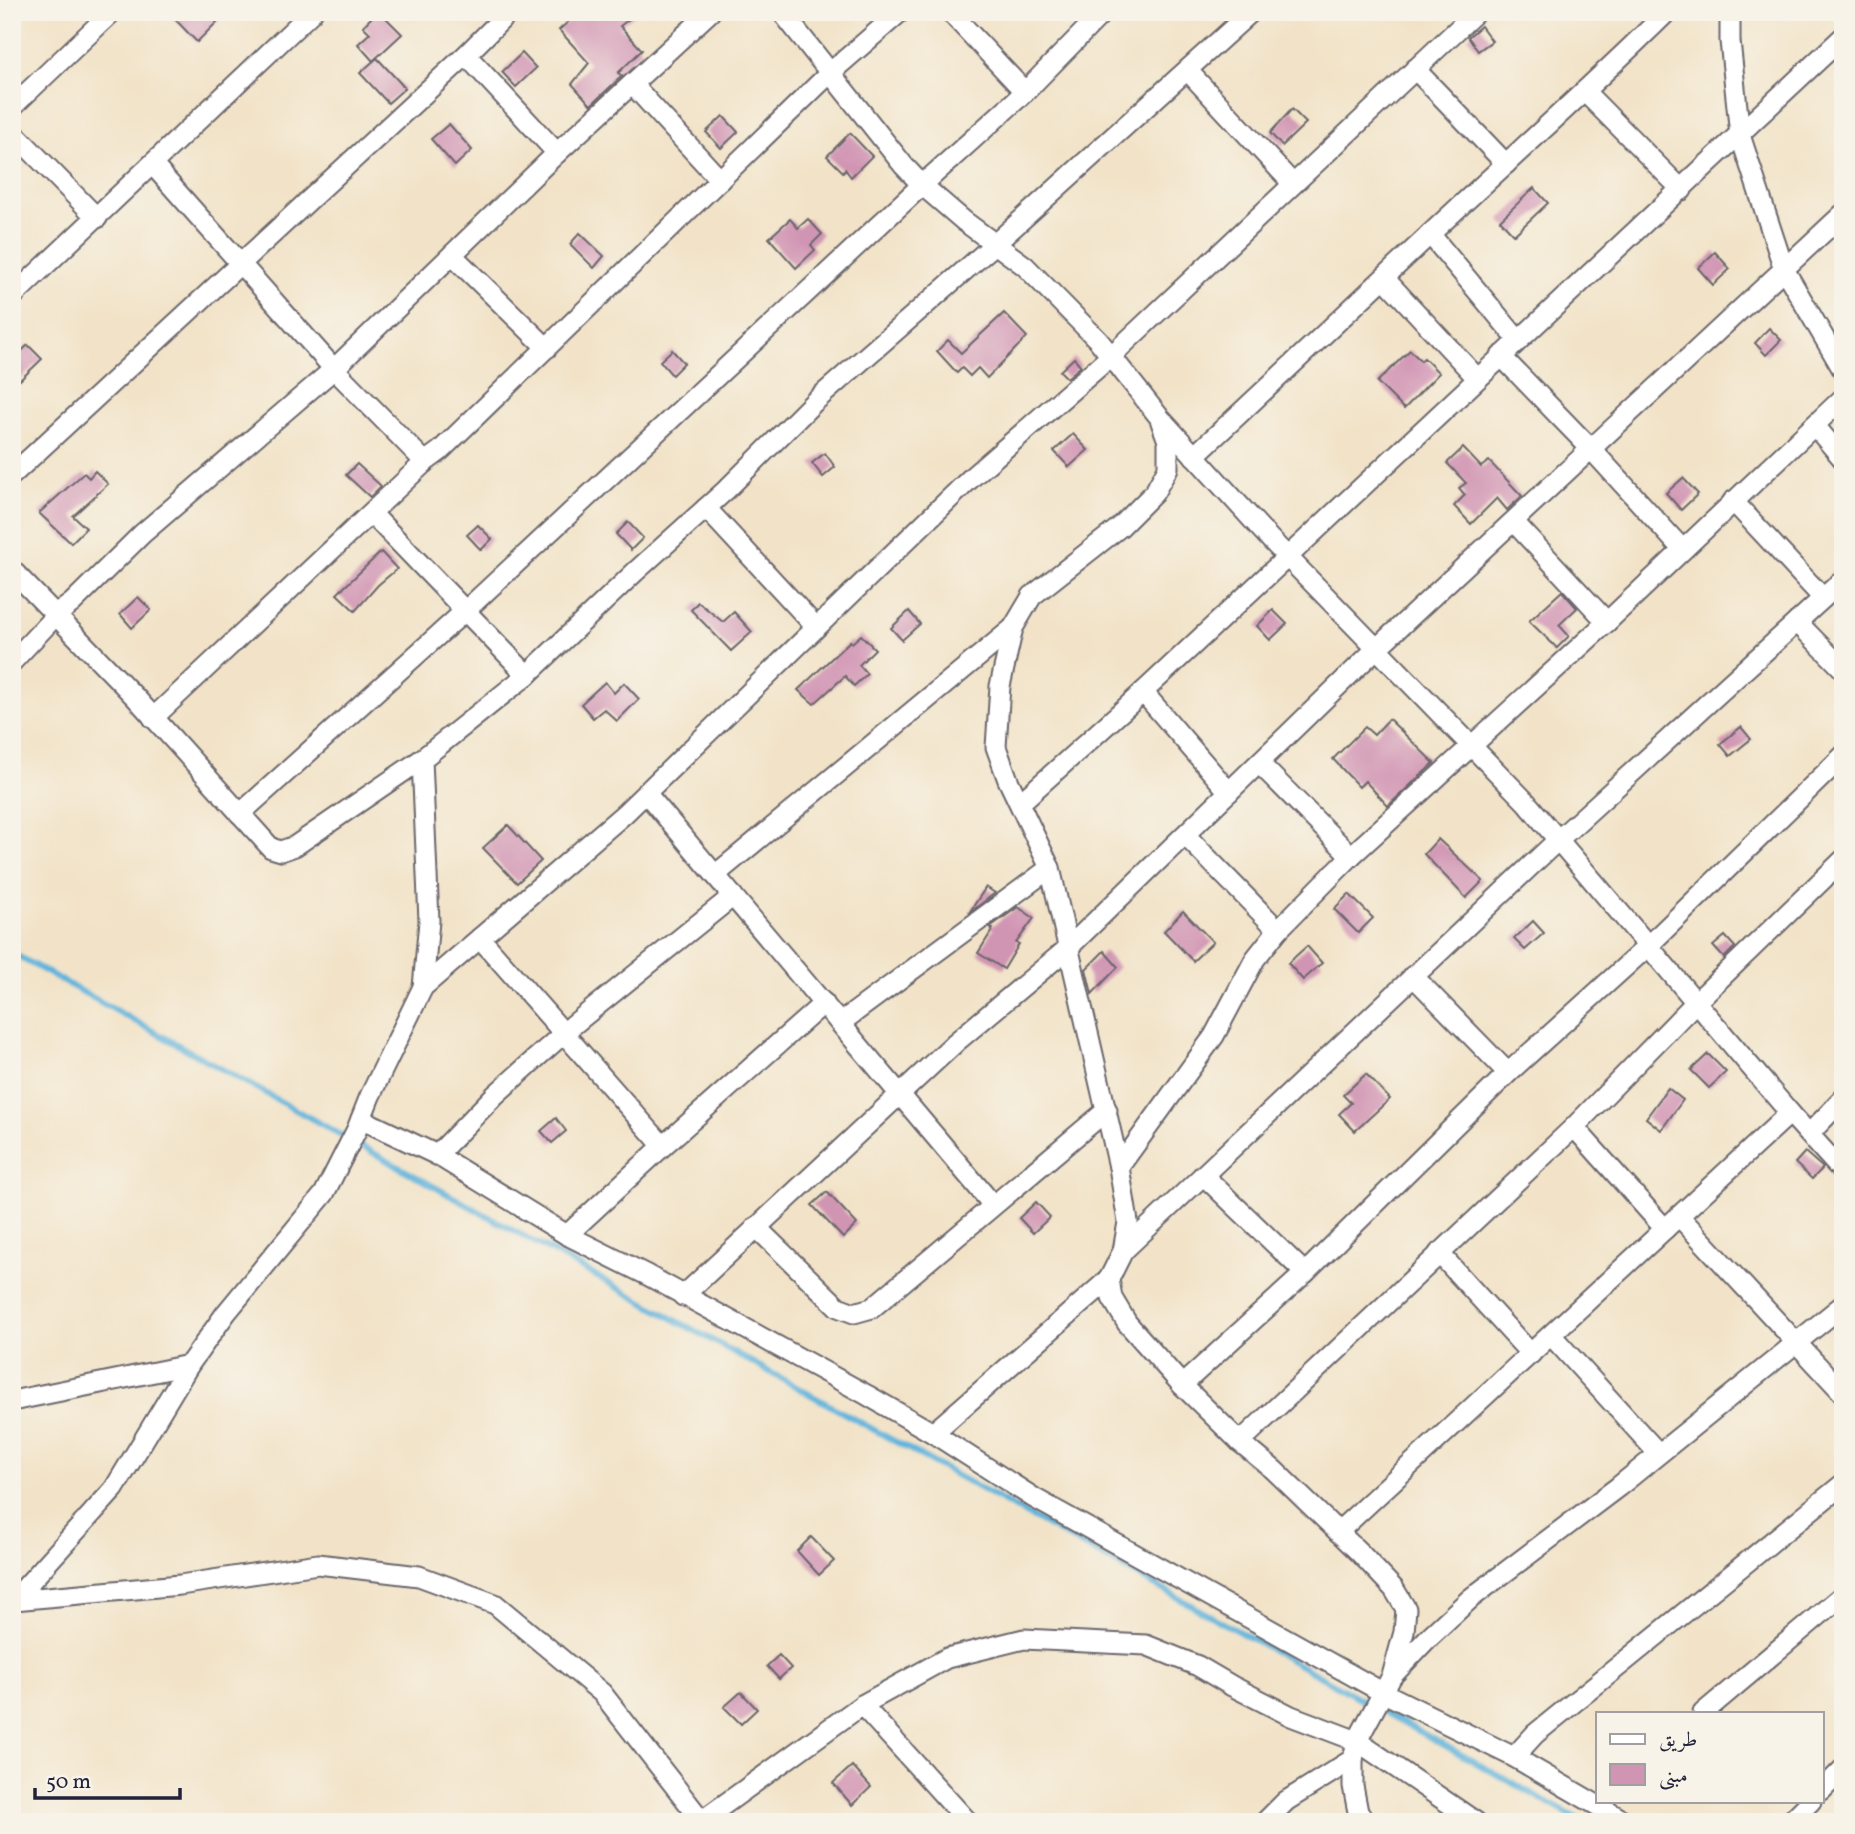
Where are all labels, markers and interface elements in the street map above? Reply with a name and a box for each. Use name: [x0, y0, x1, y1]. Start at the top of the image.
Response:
legend: [1596, 1712, 1824, 1802]
text: طريق: [1659, 1726, 1697, 1755]
scale bar: [35, 1757, 180, 1801]
text: مبنى: [1659, 1762, 1688, 1791]
text: 50 m: [46, 1768, 91, 1797]

